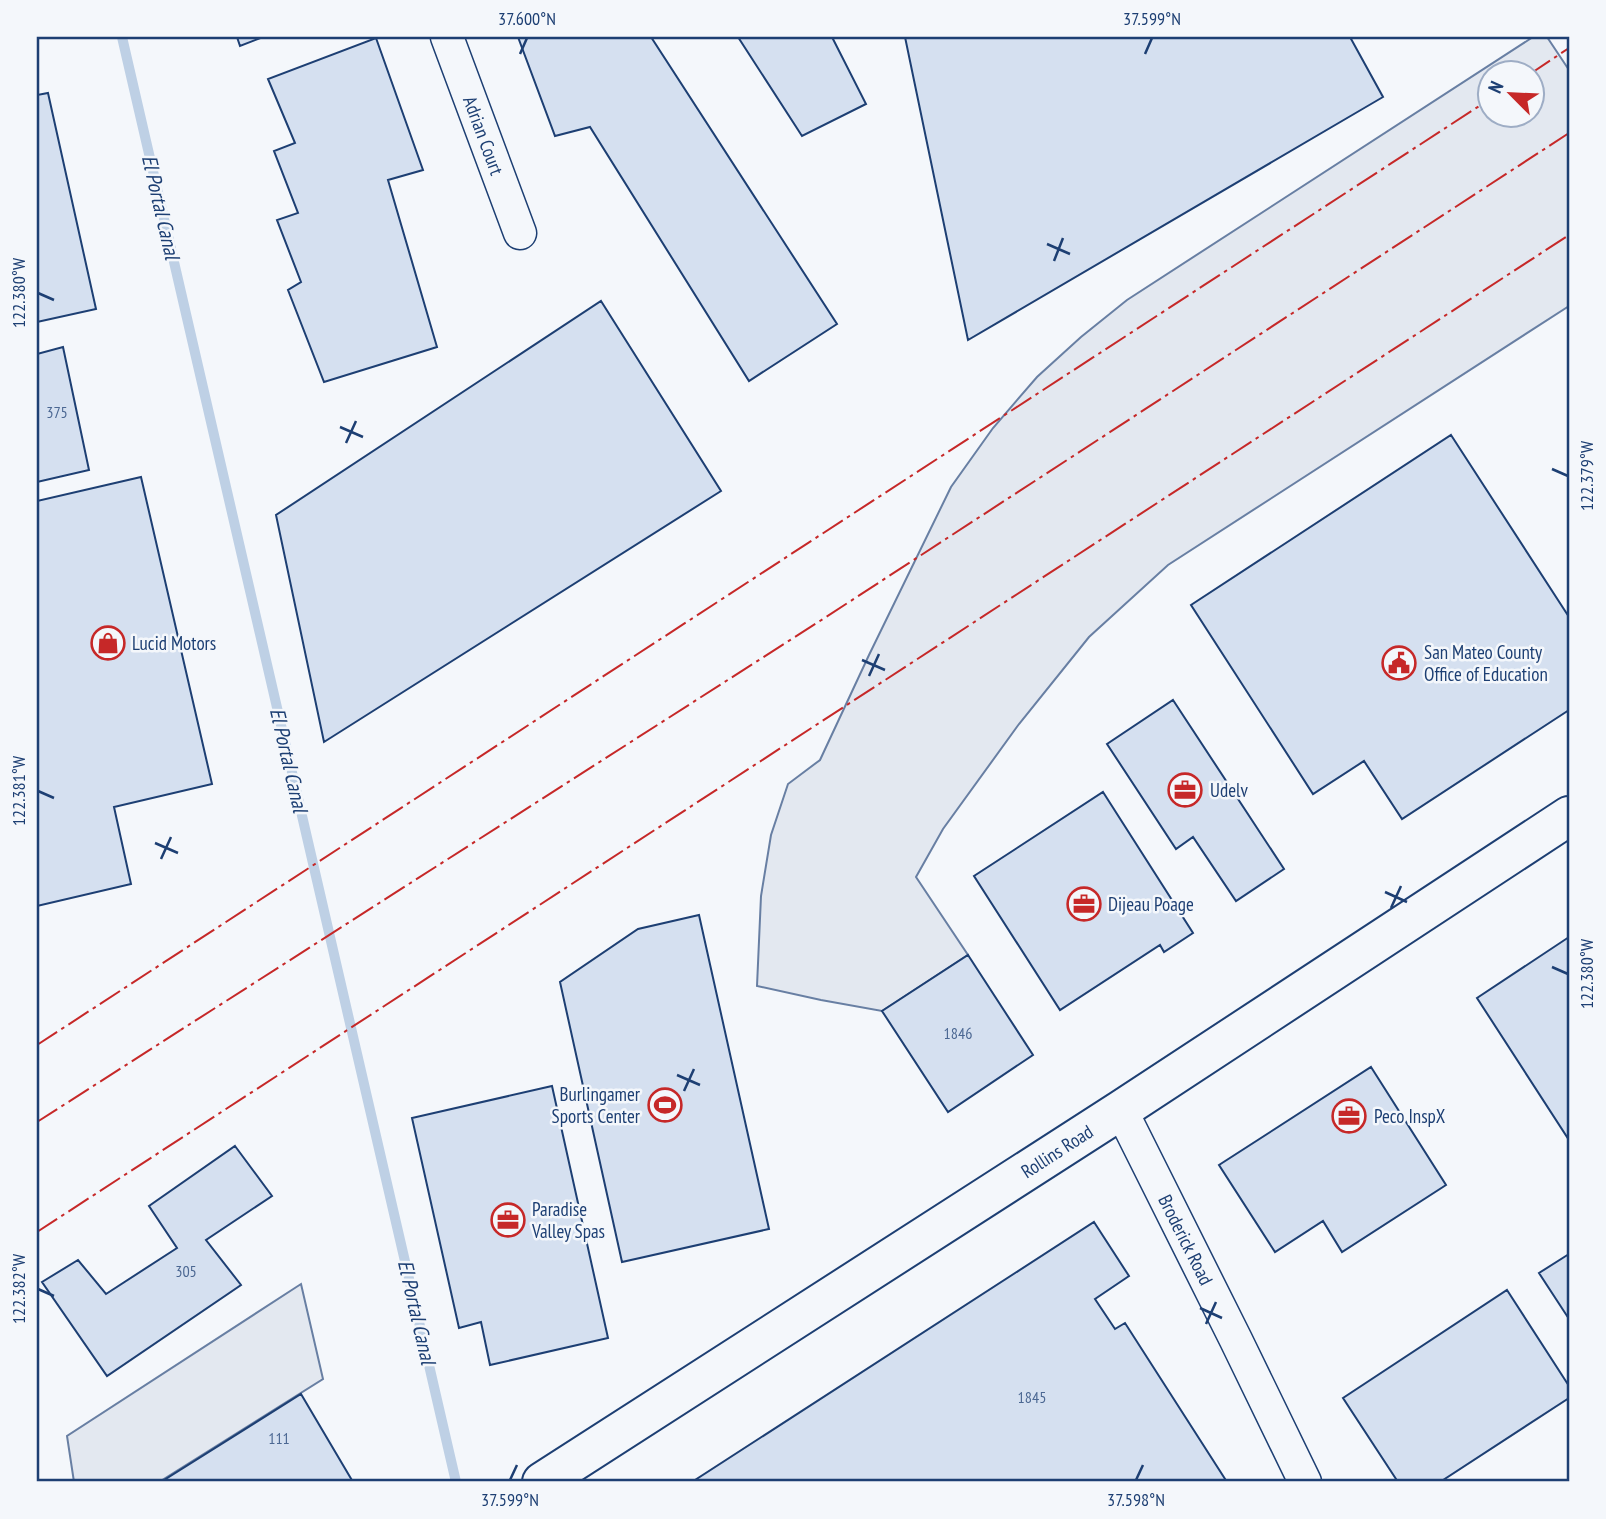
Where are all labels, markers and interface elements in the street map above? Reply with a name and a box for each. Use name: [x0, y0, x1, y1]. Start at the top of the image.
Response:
text: 37.600°N: [498, 7, 556, 30]
text: 37.599°N: [1123, 7, 1181, 30]
north arrow: [1476, 60, 1546, 130]
text: N: [1482, 78, 1509, 97]
street label: Adrian Court: [458, 93, 509, 179]
water label: El Portal Canal: [136, 152, 187, 264]
text: 122.380°W: [7, 258, 30, 328]
house number: 375: [46, 402, 68, 422]
text: 122.379°W: [1575, 441, 1598, 511]
shop icon: Lucid Motors: [89, 624, 127, 662]
place label: Lucid Motors: [132, 631, 216, 655]
place label: San Mateo County Office of Education: [1424, 640, 1548, 686]
public building icon: San Mateo County Office of Education: [1380, 644, 1418, 682]
water label: El Portal Canal: [264, 705, 315, 817]
text: 122.381°W: [7, 756, 30, 826]
office icon: Udelv: [1166, 771, 1204, 809]
place label: Udelv: [1210, 778, 1248, 802]
office icon: Dijeau Poage: [1065, 885, 1103, 923]
place label: Dijeau Poage: [1108, 892, 1194, 916]
text: 122.380°W: [1575, 939, 1598, 1009]
house number: 1846: [944, 1023, 972, 1043]
place label: Burlingamer Sports Center: [552, 1082, 641, 1128]
sports icon: Burlingamer Sports Center: [646, 1086, 684, 1124]
office icon: Peco InspX: [1330, 1097, 1368, 1135]
place label: Peco InspX: [1374, 1104, 1446, 1128]
street label: Rollins Road: [1016, 1119, 1097, 1183]
street label: Broderick Road: [1153, 1190, 1218, 1289]
place label: Paradise Valley Spas: [531, 1197, 605, 1243]
office icon: Paradise Valley Spas: [489, 1201, 527, 1239]
text: 122.382°W: [7, 1254, 30, 1324]
water label: El Portal Canal: [392, 1257, 443, 1369]
house number: 305: [175, 1261, 197, 1281]
house number: 1845: [1018, 1387, 1046, 1407]
house number: 111: [268, 1428, 290, 1448]
text: 37.599°N: [481, 1488, 539, 1511]
text: 37.598°N: [1107, 1488, 1165, 1511]

